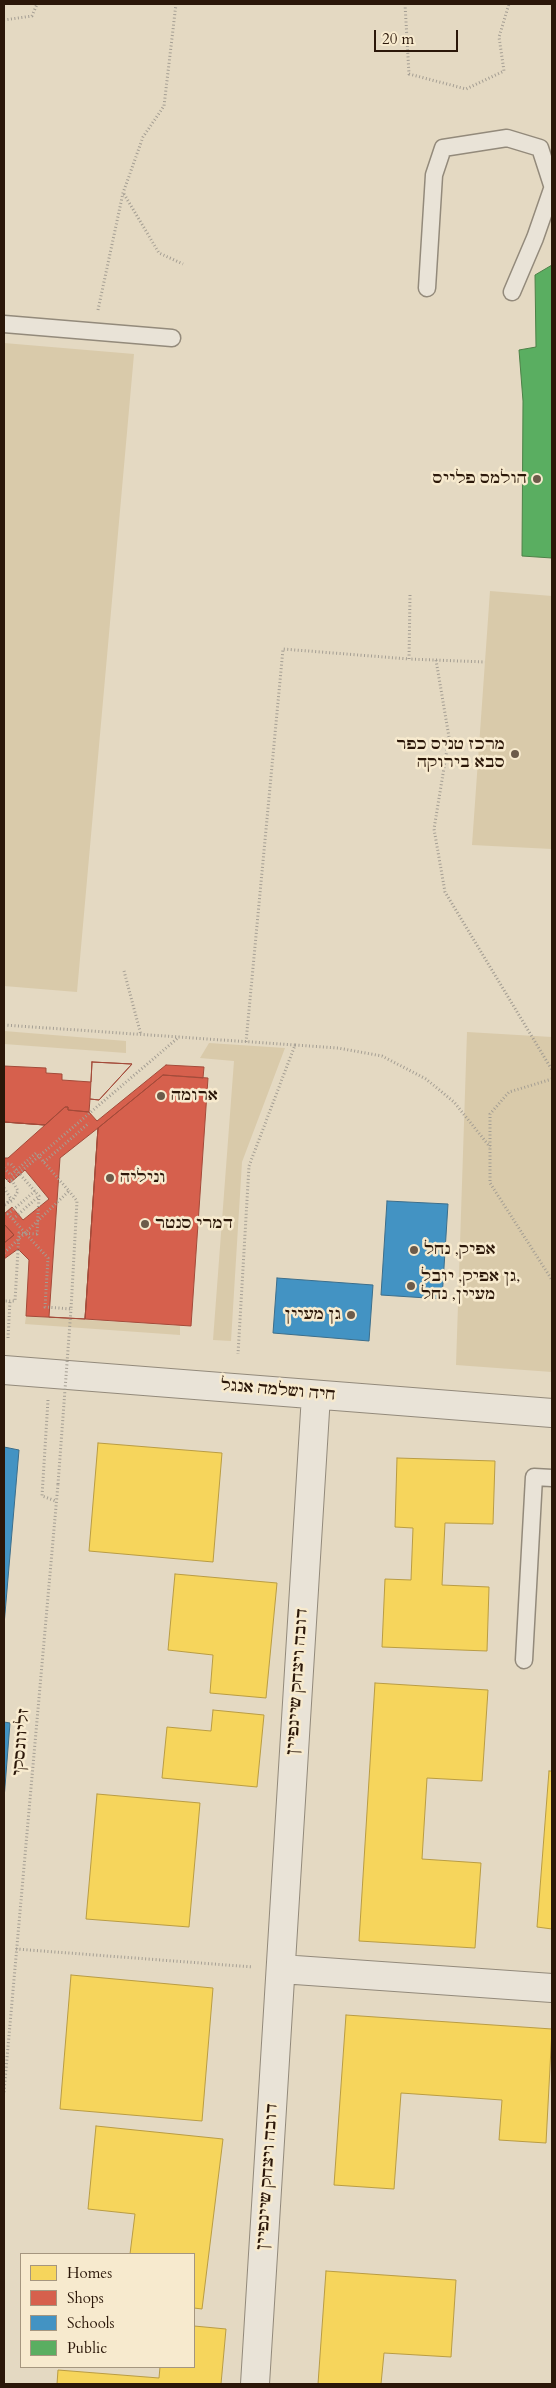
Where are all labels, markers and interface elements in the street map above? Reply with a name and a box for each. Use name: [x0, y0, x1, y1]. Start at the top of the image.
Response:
scale bar: [376, 20, 460, 52]
text: 20 m: [382, 29, 414, 49]
place label: הולמס פלייס: [433, 469, 527, 489]
marker: הולמס פלייס: [531, 473, 543, 485]
place label: מרכז טניס כפר סבא בירוקה: [396, 735, 505, 773]
marker: מרכז טניס כפר סבא בירוקה: [509, 748, 521, 760]
place label: ארומה: [171, 1086, 218, 1106]
marker: ארומה: [155, 1090, 167, 1102]
place label: וניליה: [120, 1168, 166, 1188]
marker: וניליה: [104, 1172, 116, 1184]
place label: דמרי סנטר: [155, 1214, 233, 1234]
marker: דמרי סנטר: [139, 1218, 151, 1230]
place label: אפיק, נחל: [424, 1240, 496, 1260]
marker: אפיק, נחל: [408, 1244, 420, 1256]
place label: גן אפיק, יובל, מעיין, נחל: [421, 1267, 520, 1305]
marker: גן אפיק, יובל, מעיין, נחל: [405, 1280, 417, 1292]
place label: גן מעיין: [285, 1305, 341, 1325]
marker: גן מעיין: [345, 1309, 357, 1321]
street label: חיה ושלמה אנגל: [220, 1376, 336, 1406]
street label: דובה ויצחק שיינפיין: [283, 1608, 313, 1756]
street label: זליוונסקי: [9, 1707, 35, 1777]
street label: דובה ויצחק שיינפיין: [253, 2103, 283, 2251]
legend: [20, 2253, 195, 2368]
text: Homes: [67, 2263, 112, 2283]
text: Shops: [67, 2288, 104, 2308]
text: Schools: [67, 2313, 115, 2333]
text: Public: [67, 2338, 107, 2358]

